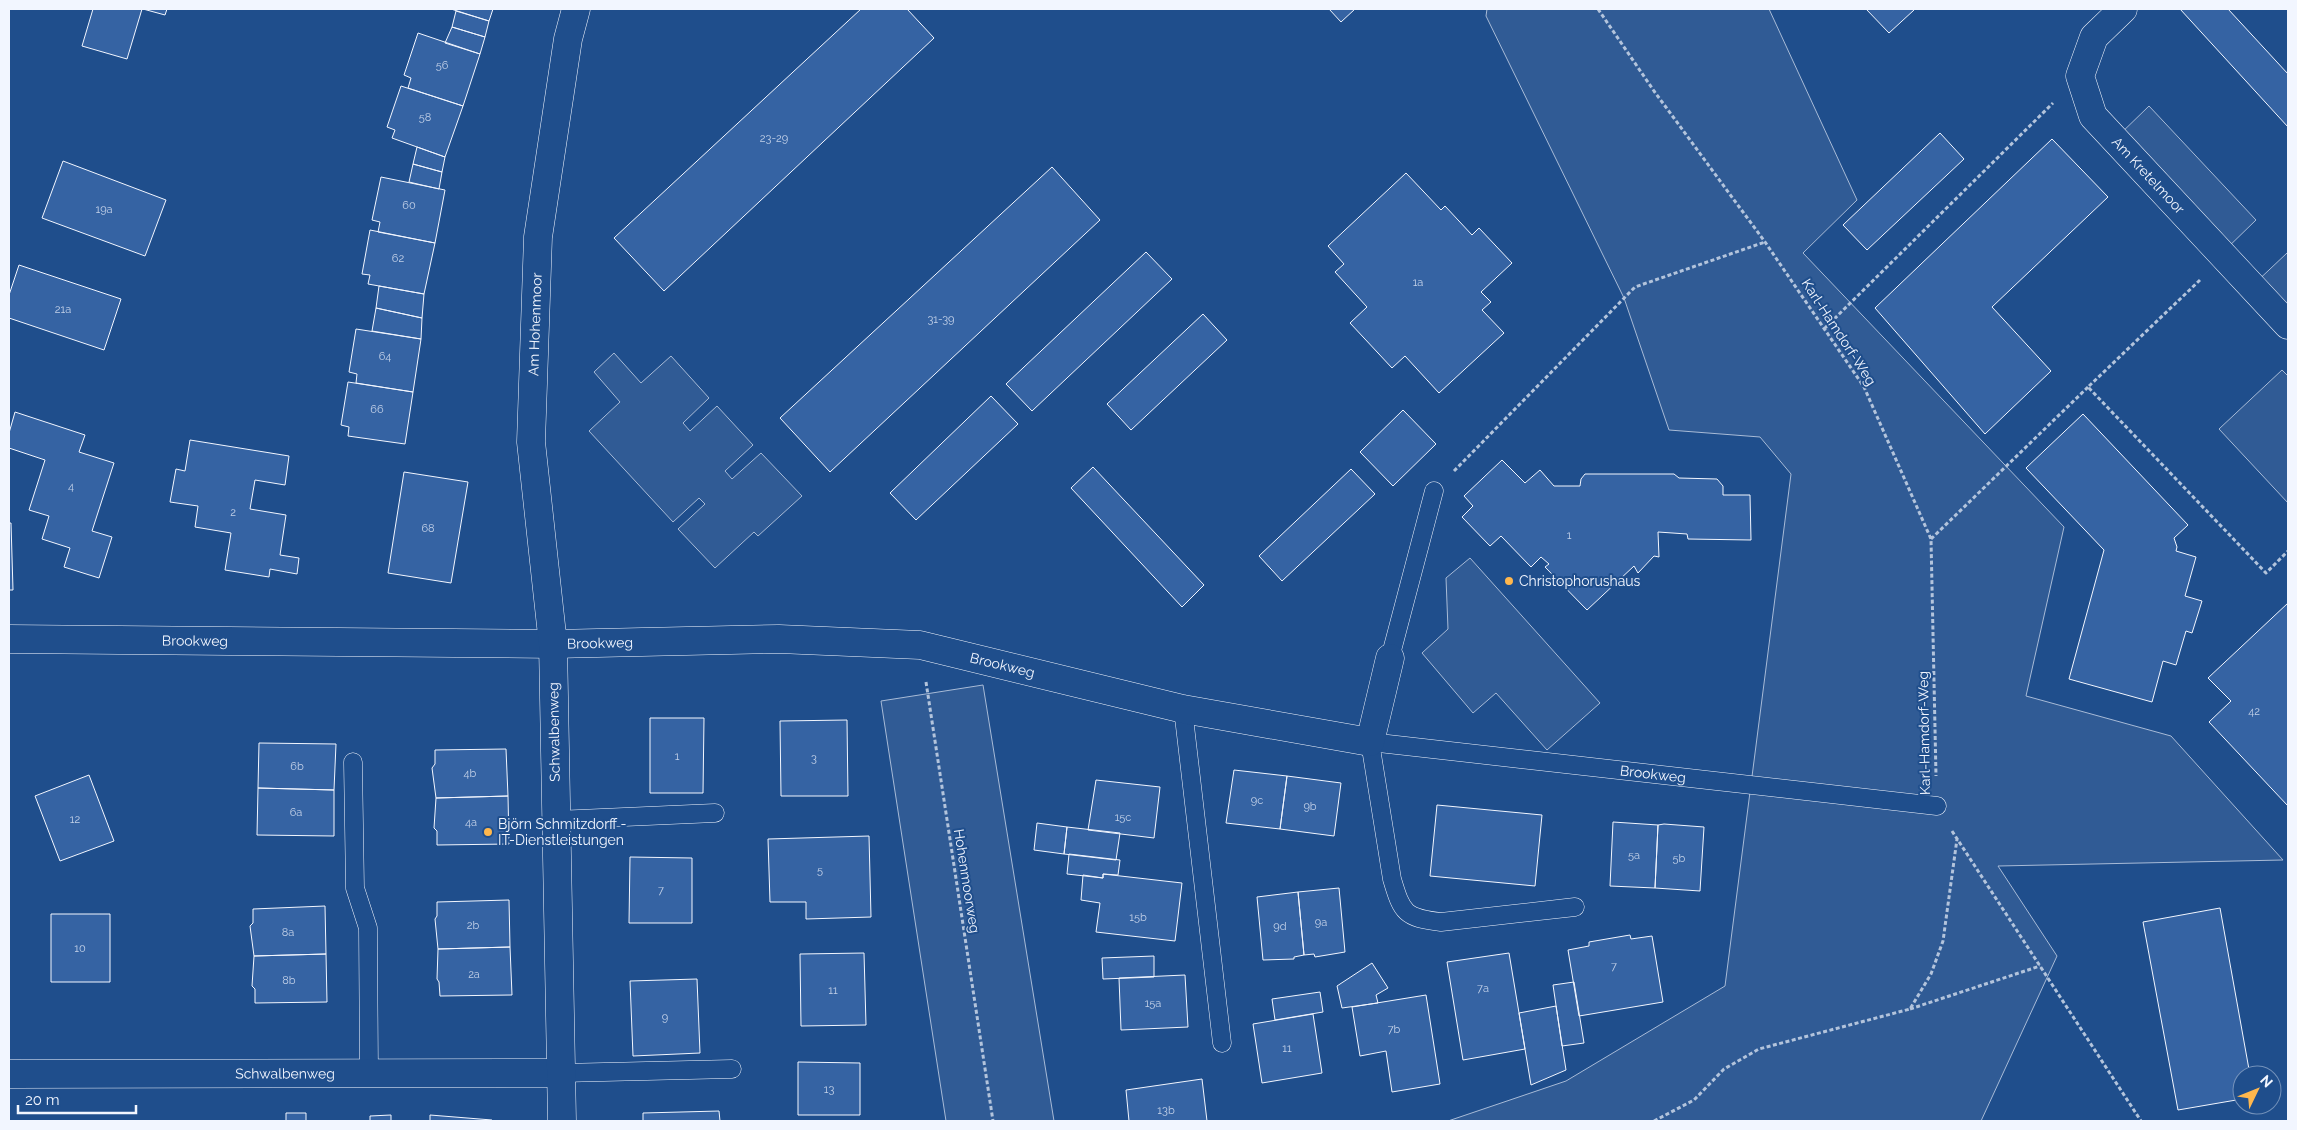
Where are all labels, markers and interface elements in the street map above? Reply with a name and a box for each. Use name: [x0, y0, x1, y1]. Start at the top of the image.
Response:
house number: 56: [436, 59, 449, 72]
house number: 58: [419, 111, 431, 124]
house number: 23-29: [760, 132, 788, 145]
street label: Am Kretelmoor: [2109, 134, 2188, 217]
house number: 60: [402, 199, 416, 212]
house number: 19a: [95, 203, 113, 216]
house number: 62: [392, 252, 404, 265]
street label: Am Hohenmoor: [525, 272, 545, 376]
house number: 1a: [1413, 276, 1423, 289]
street label: Karl-Hamdorf-Weg: [1799, 276, 1879, 388]
house number: 21a: [55, 303, 71, 316]
house number: 31-39: [927, 313, 955, 326]
house number: 64: [379, 350, 391, 363]
house number: 66: [370, 403, 384, 416]
house number: 4: [68, 480, 74, 493]
house number: 2: [230, 506, 236, 519]
house number: 68: [421, 522, 435, 535]
house number: 1: [1567, 529, 1572, 542]
place label: Christophorushaus: [1519, 573, 1641, 589]
marker: Christophorushaus: [1503, 575, 1515, 587]
street label: Brookweg: [162, 632, 228, 649]
street label: Brookweg: [567, 634, 633, 652]
street label: Brookweg: [968, 649, 1036, 681]
street label: Karl-Hamdorf-Weg: [1915, 671, 1933, 795]
street label: Schwalbenweg: [545, 682, 563, 782]
house number: 42: [2248, 705, 2260, 718]
house number: 1: [675, 750, 680, 763]
house number: 3: [811, 752, 817, 765]
house number: 6b: [290, 760, 304, 773]
street label: Brookweg: [1619, 762, 1687, 786]
house number: 4b: [464, 767, 477, 780]
house number: 9c: [1251, 794, 1263, 807]
house number: 9b: [1303, 800, 1317, 813]
house number: 6a: [290, 806, 302, 819]
house number: 15c: [1115, 811, 1131, 824]
house number: 12: [70, 813, 80, 826]
house number: 4a: [465, 816, 477, 829]
place label: Björn Schmitzdorff - IT-Dienstleistungen: [498, 816, 626, 848]
marker: Björn Schmitzdorff - IT-Dienstleistungen: [482, 826, 494, 838]
street label: Hohenmoorweg: [951, 828, 983, 934]
house number: 5a: [1628, 849, 1640, 862]
house number: 5b: [1673, 852, 1686, 865]
house number: 5: [817, 864, 823, 877]
house number: 7: [658, 884, 664, 897]
house number: 15b: [1129, 911, 1147, 924]
house number: 9a: [1315, 916, 1327, 929]
house number: 2b: [467, 919, 479, 932]
house number: 9d: [1273, 920, 1287, 933]
house number: 8a: [282, 926, 294, 939]
house number: 10: [74, 942, 86, 955]
house number: 7: [1611, 960, 1617, 973]
house number: 2a: [468, 968, 480, 981]
house number: 8b: [282, 974, 296, 987]
house number: 7a: [1477, 982, 1489, 995]
house number: 11: [828, 984, 838, 997]
house number: 15a: [1145, 997, 1161, 1010]
house number: 9: [662, 1011, 668, 1024]
house number: 7b: [1388, 1023, 1401, 1036]
house number: 11: [1282, 1042, 1292, 1055]
street label: Schwalbenweg: [235, 1065, 335, 1082]
north arrow: [2232, 1065, 2282, 1115]
text: N: [2257, 1072, 2276, 1090]
scale bar: [18, 1082, 135, 1114]
house number: 13: [824, 1083, 834, 1096]
text: 20 m: [25, 1091, 60, 1109]
house number: 13b: [1157, 1104, 1175, 1117]

